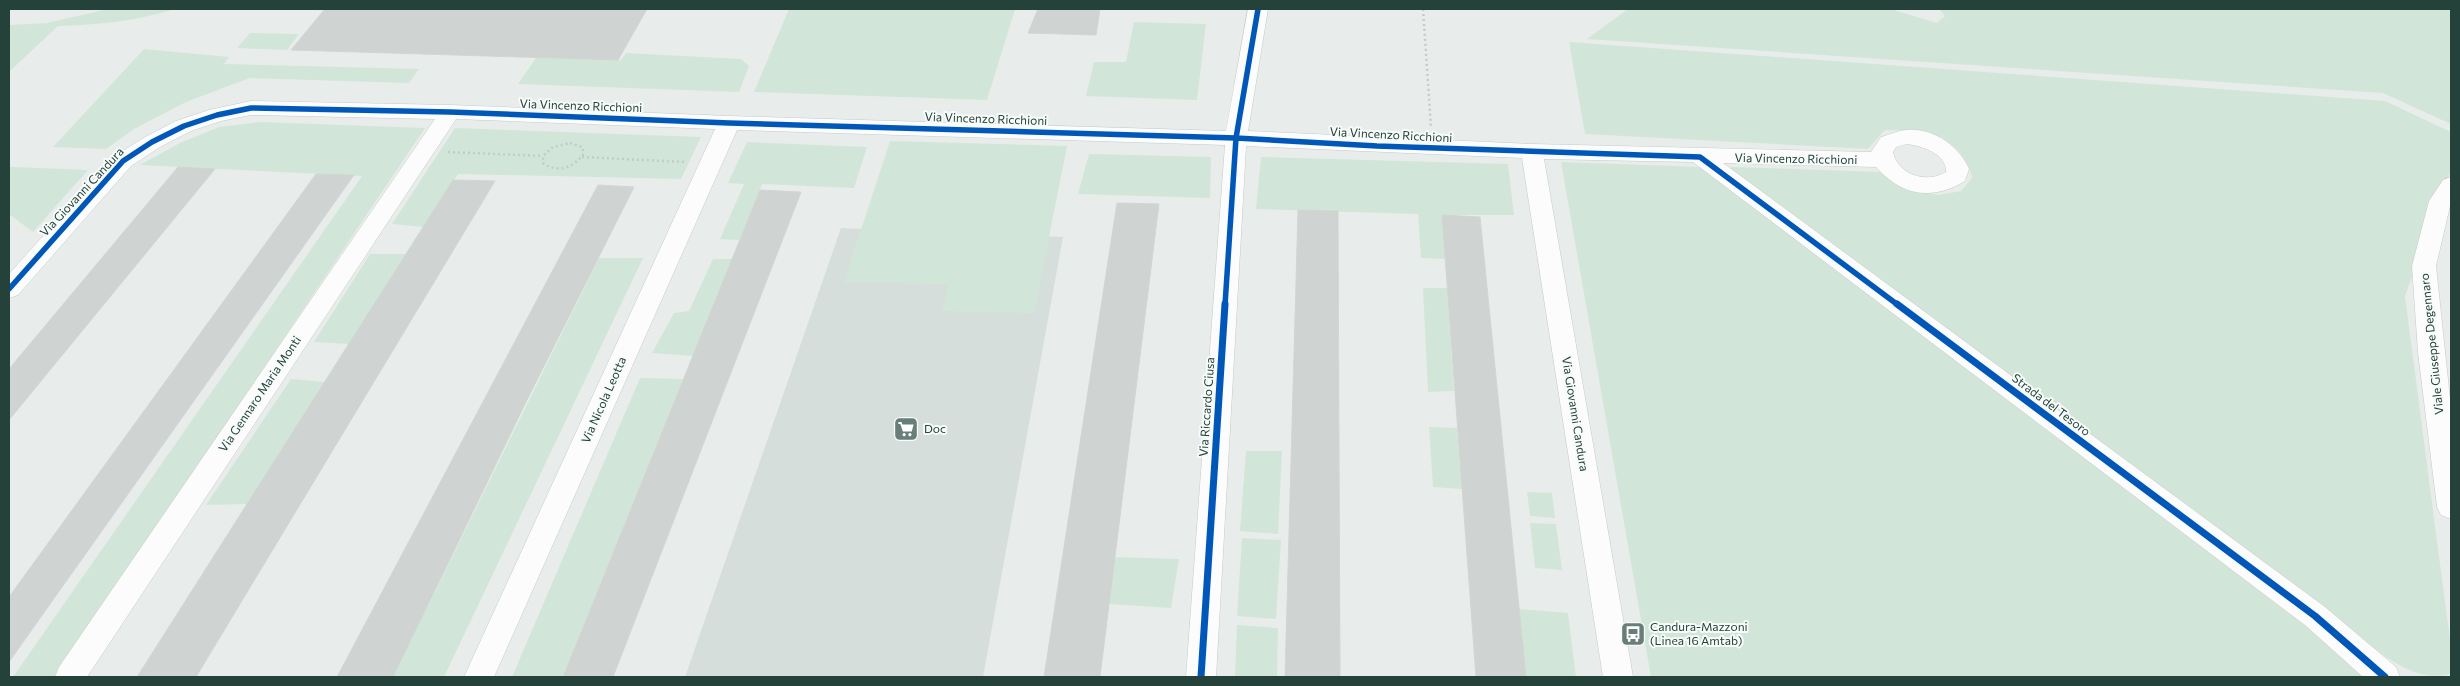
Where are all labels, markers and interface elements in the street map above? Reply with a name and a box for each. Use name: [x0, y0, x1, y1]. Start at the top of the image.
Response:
street label: Via Vincenzo Ricchioni: [519, 96, 643, 114]
street label: Via Vincenzo Ricchioni: [924, 109, 1048, 127]
street label: Via Vincenzo Ricchioni: [1329, 124, 1453, 144]
street label: Via Giovanni Candura: [37, 144, 126, 239]
street label: Via Vincenzo Ricchioni: [1735, 150, 1857, 166]
street label: Viale Giuseppe Degennaro: [2417, 273, 2445, 416]
street label: Via Gennaro Maria Monti: [215, 333, 303, 454]
street label: Via Nicola Leotta: [578, 354, 628, 445]
street label: Via Giovanni Candura: [1560, 355, 1592, 472]
street label: Via Riccardo Ciusa: [1196, 357, 1216, 457]
street label: Strada del Tesoro: [2010, 370, 2094, 438]
supermarket icon: Doc: [893, 416, 919, 442]
place label: Doc: [924, 421, 946, 435]
place label: Candura-Mazzoni (Linea 16 Amtab): [1650, 619, 1748, 647]
bus stop icon: Candura-Mazzoni (Linea 16 Amtab): [1620, 621, 1646, 647]

